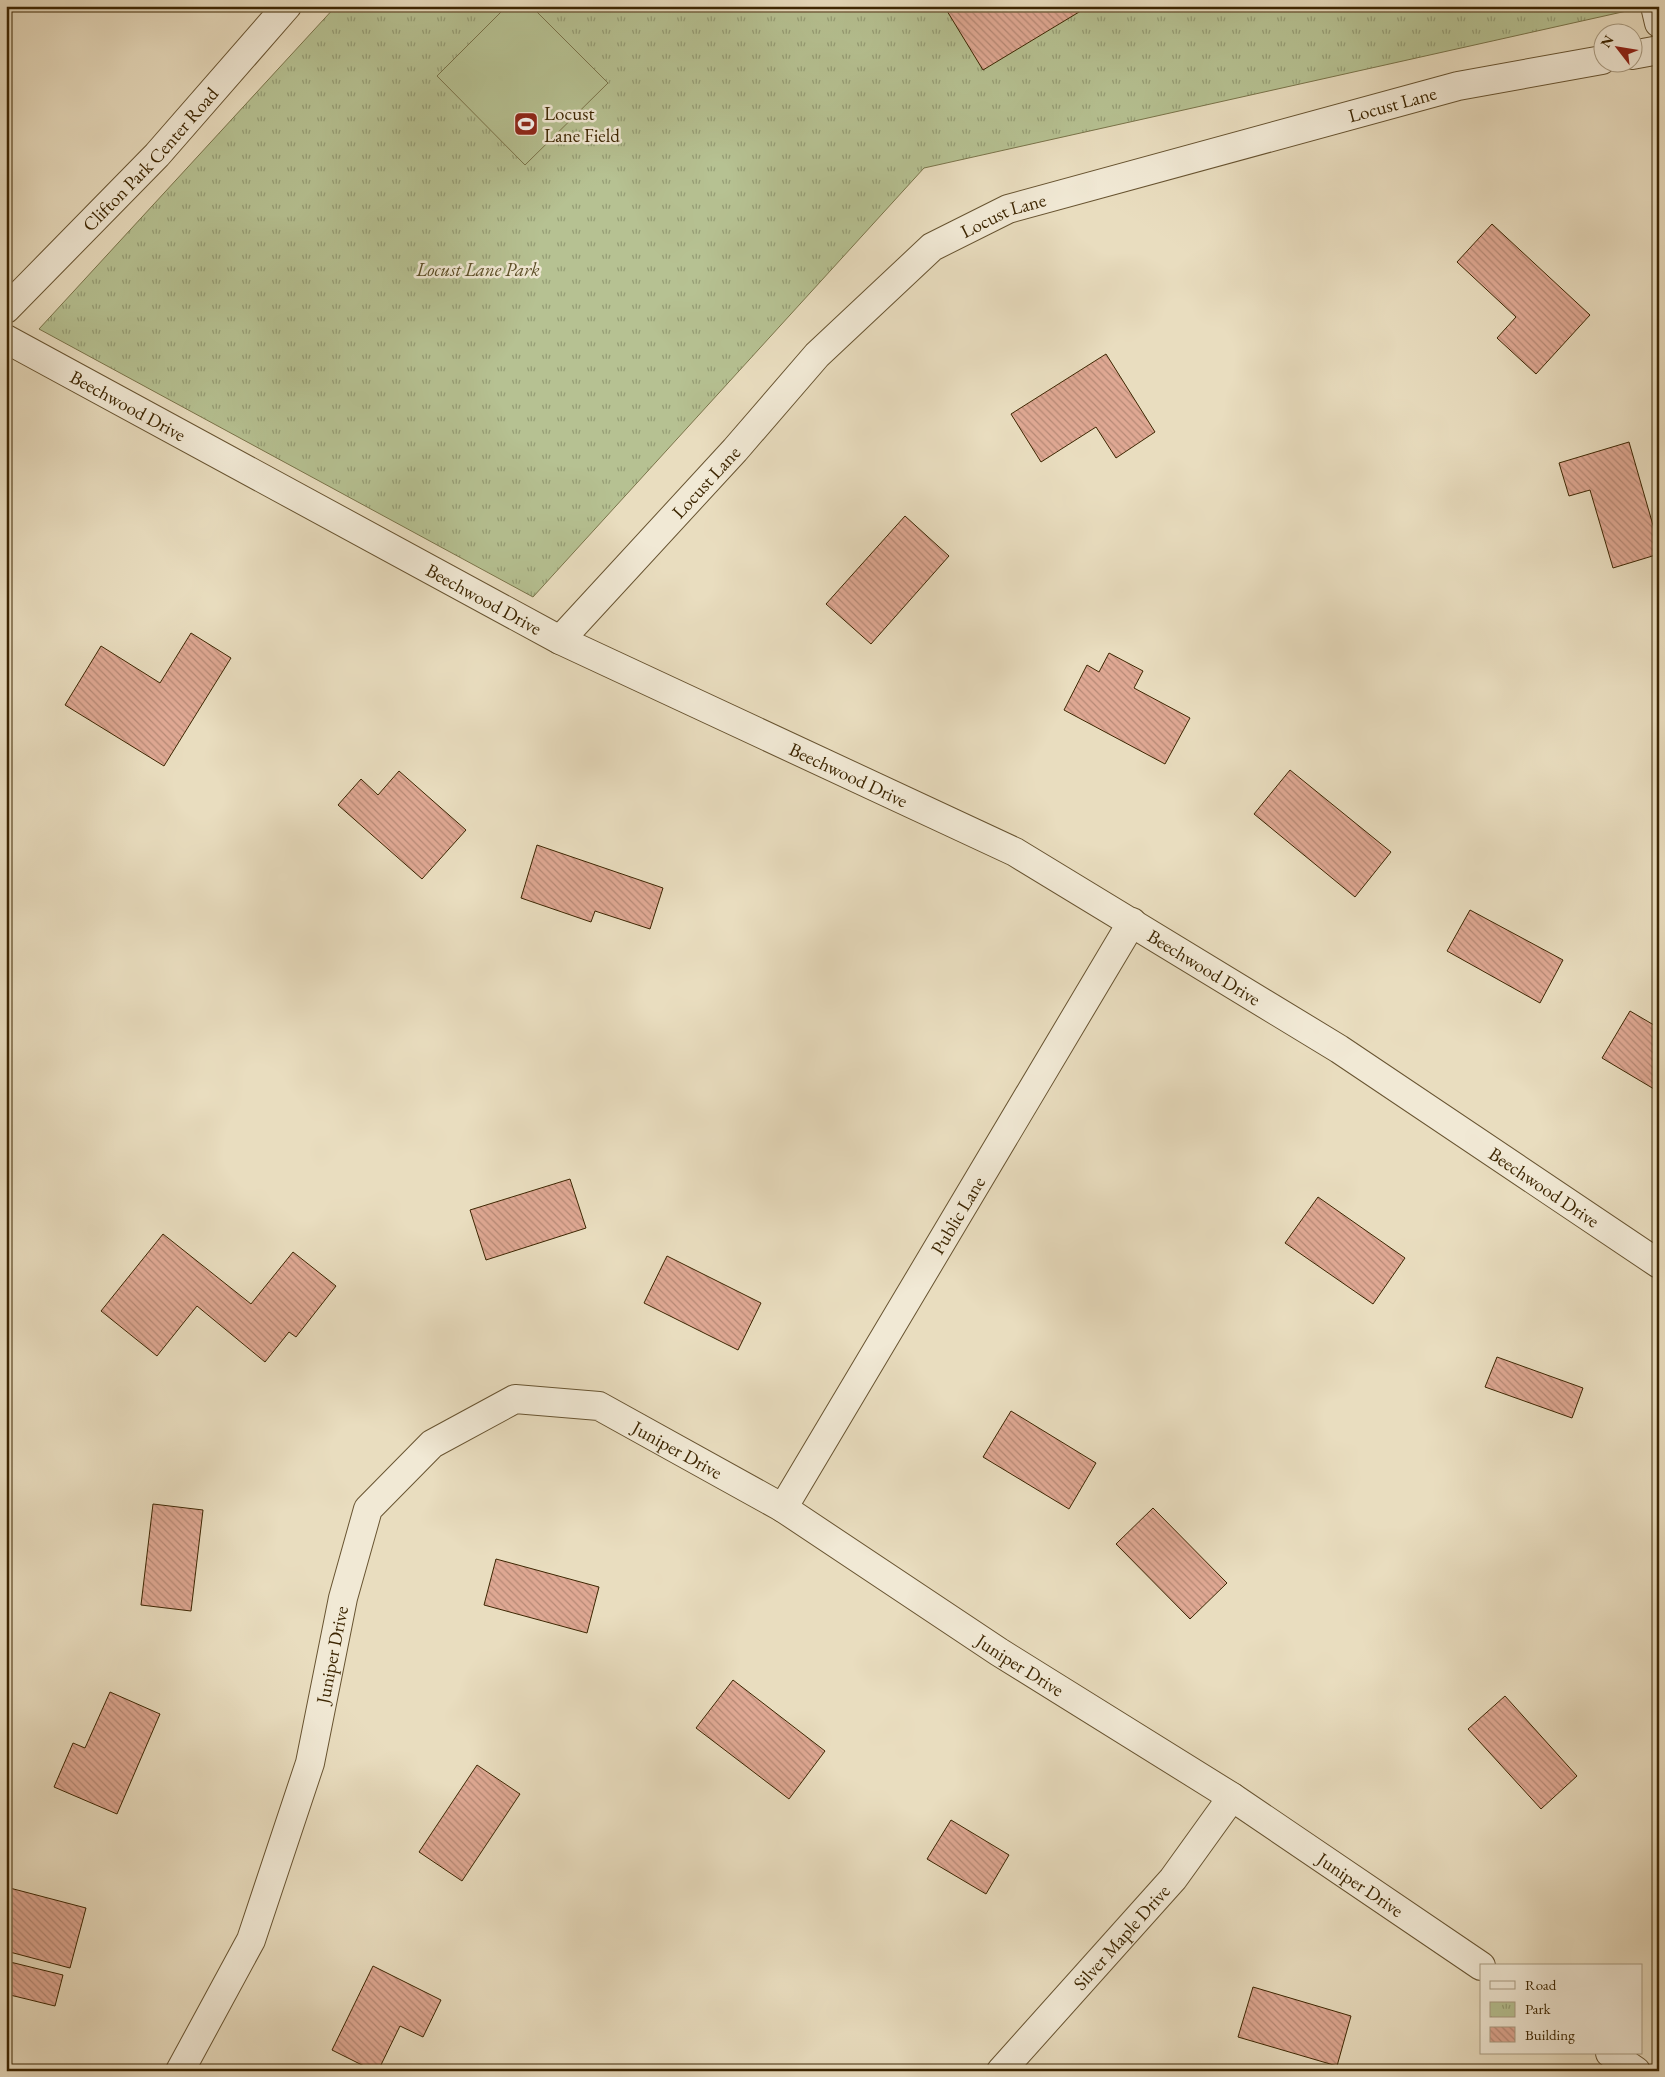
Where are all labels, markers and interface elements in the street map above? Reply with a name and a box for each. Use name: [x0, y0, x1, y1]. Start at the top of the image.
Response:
north arrow: [1592, 22, 1642, 72]
text: N: [1596, 31, 1618, 51]
street label: Locust Lane: [1346, 80, 1439, 128]
street label: Clifton Park Center Road: [77, 82, 224, 237]
place label: Locust Lane Field: [544, 101, 620, 148]
sports icon: Locust Lane Field: [513, 111, 539, 137]
street label: Locust Lane: [956, 187, 1049, 244]
park label: Locust Lane Park: [415, 257, 540, 282]
street label: Beechwood Drive: [66, 364, 190, 447]
street label: Locust Lane: [666, 440, 746, 524]
street label: Beechwood Drive: [422, 558, 546, 641]
street label: Beechwood Drive: [785, 737, 912, 813]
street label: Beechwood Drive: [1143, 924, 1265, 1011]
street label: Beechwood Drive: [1484, 1141, 1604, 1233]
street label: Public Lane: [925, 1172, 991, 1259]
street label: Juniper Drive: [626, 1414, 727, 1485]
street label: Juniper Drive: [310, 1604, 354, 1708]
street label: Juniper Drive: [969, 1627, 1069, 1702]
street label: Juniper Drive: [1311, 1845, 1408, 1923]
street label: Silver Maple Drive: [1068, 1879, 1175, 1995]
legend: [1480, 1964, 1642, 2054]
text: Road: [1525, 1975, 1557, 1994]
text: Park: [1525, 1999, 1552, 2018]
text: Building: [1525, 2025, 1575, 2044]

